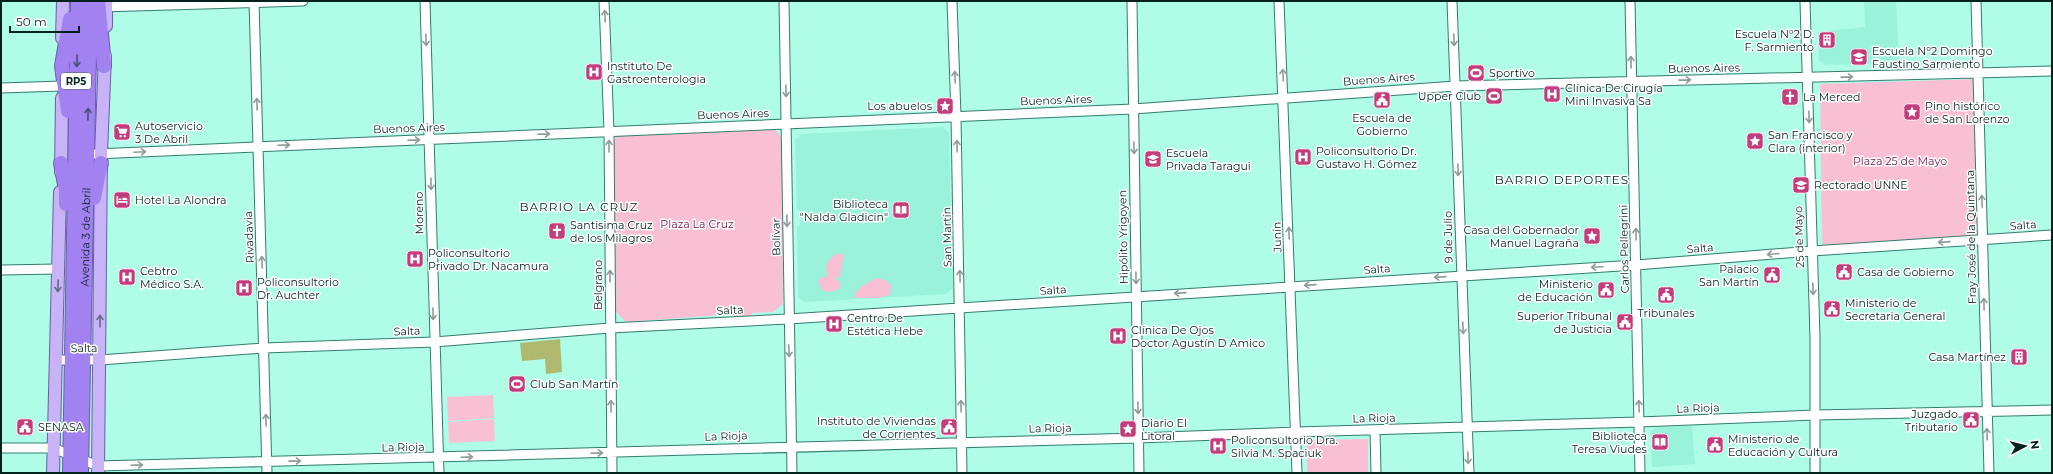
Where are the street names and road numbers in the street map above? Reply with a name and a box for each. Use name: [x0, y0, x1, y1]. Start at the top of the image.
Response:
street label: Buenos Aires: [1668, 60, 1741, 76]
street label: Buenos Aires: [1343, 69, 1416, 88]
road number: RP5: [61, 73, 91, 89]
street label: Buenos Aires: [1020, 92, 1093, 108]
street label: Buenos Aires: [697, 106, 770, 122]
street label: Buenos Aires: [373, 120, 446, 136]
street label: Fray José de la Quintana: [1963, 170, 1979, 304]
street label: Avenida 3 de Abril: [78, 187, 93, 287]
street label: Hipólito Yrigoyen: [1115, 190, 1131, 284]
street label: Moreno: [412, 191, 426, 234]
street label: Carlos Pellegrini: [1616, 204, 1632, 294]
street label: 25 de Mayo: [1791, 206, 1807, 268]
street label: San Martín: [939, 207, 955, 267]
street label: Rivadavia: [241, 211, 257, 263]
street label: 9 de Julio: [1441, 211, 1455, 263]
street label: Salta: [2009, 217, 2037, 233]
street label: Bolívar: [769, 218, 783, 256]
street label: Junín: [1269, 221, 1285, 254]
street label: Salta: [1686, 240, 1714, 256]
street label: Belgrano: [591, 260, 605, 310]
street label: Salta: [1363, 261, 1391, 277]
street label: Salta: [1039, 282, 1067, 298]
street label: Salta: [716, 302, 744, 318]
street label: Salta: [393, 324, 421, 338]
street label: Salta: [70, 341, 98, 355]
street label: La Rioja: [1676, 400, 1720, 416]
street label: La Rioja: [1352, 411, 1396, 425]
street label: La Rioja: [1028, 421, 1072, 435]
street label: La Rioja: [704, 428, 748, 444]
street label: La Rioja: [381, 440, 425, 454]

